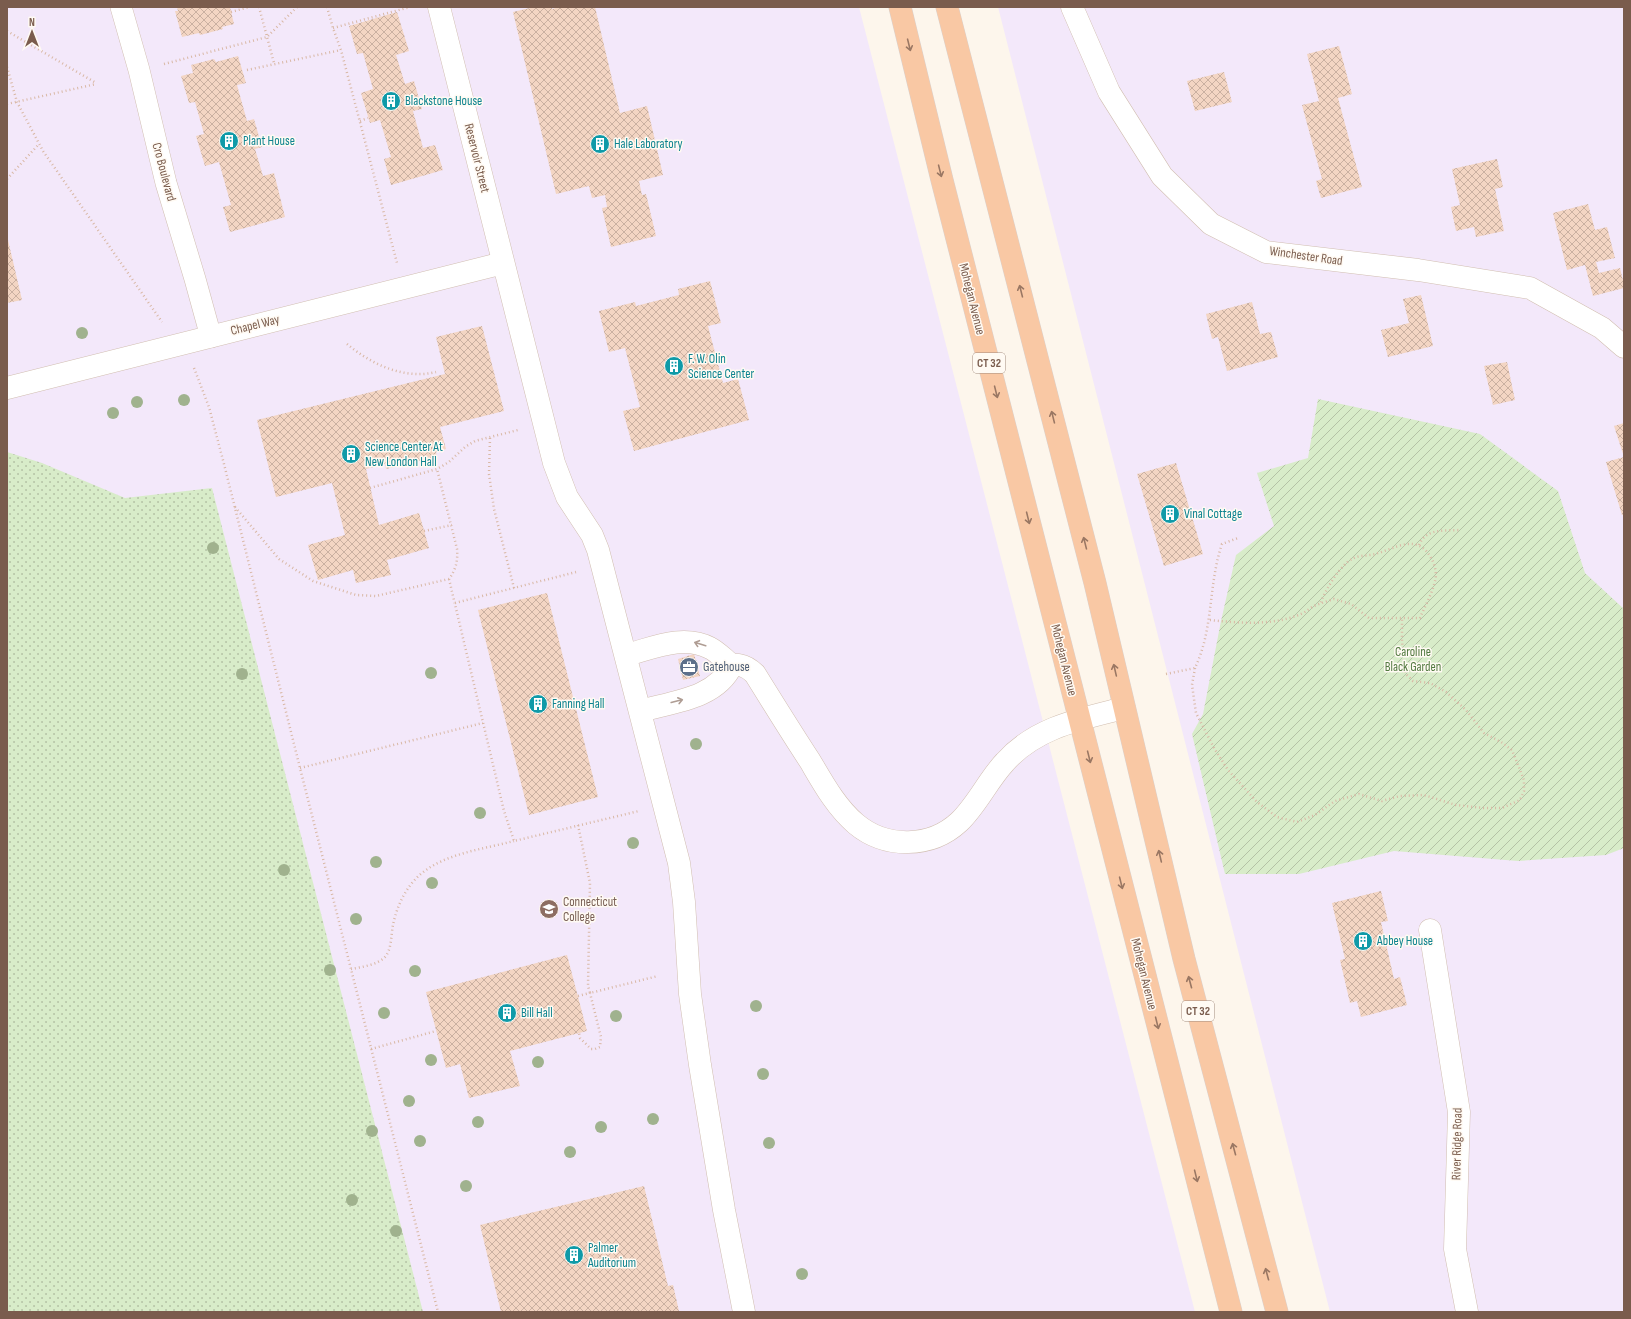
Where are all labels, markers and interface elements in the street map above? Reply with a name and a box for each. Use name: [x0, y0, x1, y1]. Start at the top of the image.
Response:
north arrow: [12, 12, 52, 52]
text: N: [29, 16, 35, 29]
one-way arrow: [906, 38, 913, 51]
building icon: Blackstone House: [380, 90, 402, 112]
place label: Blackstone House: [405, 93, 482, 109]
street label: Reservoir Street: [461, 122, 493, 194]
building icon: Plant House: [218, 130, 240, 152]
place label: Plant House: [243, 133, 295, 149]
building icon: Hale Laboratory: [589, 133, 611, 155]
place label: Hale Laboratory: [614, 136, 683, 152]
street label: Cro Boulevard: [148, 141, 180, 203]
one-way arrow: [936, 164, 944, 177]
street label: Winchester Road: [1268, 243, 1344, 269]
street label: Mohegan Avenue: [955, 261, 989, 337]
one-way arrow: [1017, 285, 1024, 298]
street label: Chapel Way: [229, 311, 281, 339]
place label: F. W. Olin Science Center: [688, 351, 755, 382]
road number: CT 32: [973, 353, 1005, 373]
building icon: F. W. Olin Science Center: [663, 355, 685, 377]
one-way arrow: [993, 385, 1000, 398]
one-way arrow: [1048, 411, 1056, 424]
place label: Science Center At New London Hall: [365, 439, 443, 470]
building icon: Science Center At New London Hall: [340, 443, 362, 465]
building icon: Vinal Cottage: [1159, 503, 1181, 525]
place label: Vinal Cottage: [1184, 506, 1242, 522]
one-way arrow: [1025, 511, 1032, 524]
one-way arrow: [1080, 537, 1088, 550]
street label: Mohegan Avenue: [1047, 622, 1081, 698]
one-way arrow: [693, 640, 706, 647]
park label: Caroline Black Garden: [1385, 644, 1441, 675]
office icon: Gatehouse: [678, 656, 700, 678]
place label: Gatehouse: [703, 659, 750, 675]
one-way arrow: [1111, 663, 1119, 676]
building icon: Fanning Hall: [527, 693, 549, 715]
place label: Fanning Hall: [552, 696, 605, 712]
one-way arrow: [671, 697, 684, 704]
one-way arrow: [1086, 750, 1093, 763]
one-way arrow: [1155, 850, 1163, 863]
one-way arrow: [1118, 876, 1126, 889]
place label: Connecticut College: [563, 894, 617, 925]
school or university icon: Connecticut College: [538, 898, 560, 920]
building icon: Abbey House: [1352, 930, 1374, 952]
place label: Abbey House: [1376, 933, 1433, 949]
street label: Mohegan Avenue: [1127, 936, 1161, 1012]
one-way arrow: [1186, 976, 1193, 989]
road number: CT 32: [1182, 1001, 1214, 1021]
building icon: Bill Hall: [496, 1002, 518, 1024]
place label: Bill Hall: [521, 1005, 553, 1021]
one-way arrow: [1154, 1016, 1161, 1029]
street label: River Ridge Road: [1448, 1108, 1466, 1180]
one-way arrow: [1230, 1142, 1237, 1155]
one-way arrow: [1193, 1169, 1200, 1182]
place label: Palmer Auditorium: [587, 1240, 636, 1271]
building icon: Palmer Auditorium: [563, 1244, 585, 1266]
one-way arrow: [1263, 1268, 1270, 1281]

